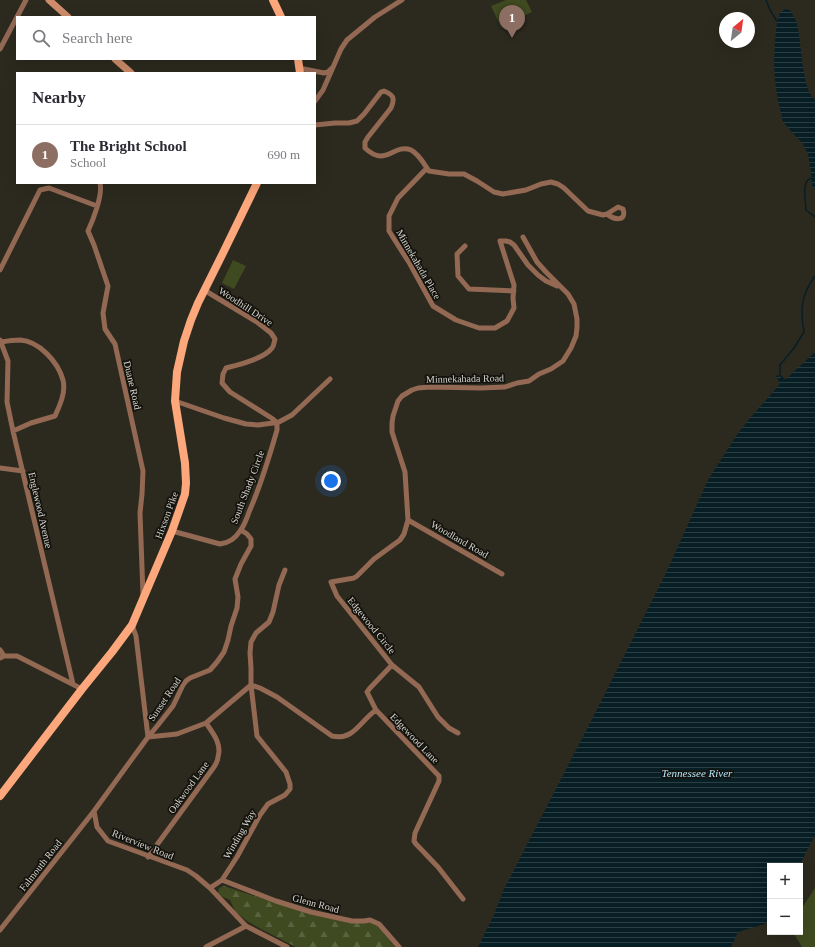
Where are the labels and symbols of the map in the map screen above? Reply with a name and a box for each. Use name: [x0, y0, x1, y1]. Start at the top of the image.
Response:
pin: 1: [499, 5, 525, 38]
north arrow: [719, 12, 755, 48]
street label: Minnekahada Place: [394, 227, 443, 302]
street label: Woodhill Drive: [217, 285, 275, 328]
street label: Duane Road: [122, 360, 143, 411]
street label: Minnekahada Road: [426, 372, 504, 385]
street label: South Shady Circle: [228, 448, 267, 525]
street label: Englewood Avenue: [26, 471, 55, 550]
your location: [321, 471, 341, 491]
street label: Hixson Pike: [153, 490, 180, 540]
street label: Woodland Road: [429, 519, 490, 560]
street label: Edgewood Circle: [345, 595, 398, 656]
street label: Sunset Road: [146, 675, 183, 723]
street label: Edgewood Lane: [388, 711, 442, 766]
street label: Oakwood Lane: [166, 759, 211, 815]
water label: Tennessee River: [662, 767, 733, 779]
street label: Winding Way: [221, 808, 258, 861]
street label: Riverview Road: [110, 827, 175, 862]
street label: Falmouth Road: [17, 838, 64, 893]
street label: Glenn Road: [291, 892, 340, 915]

